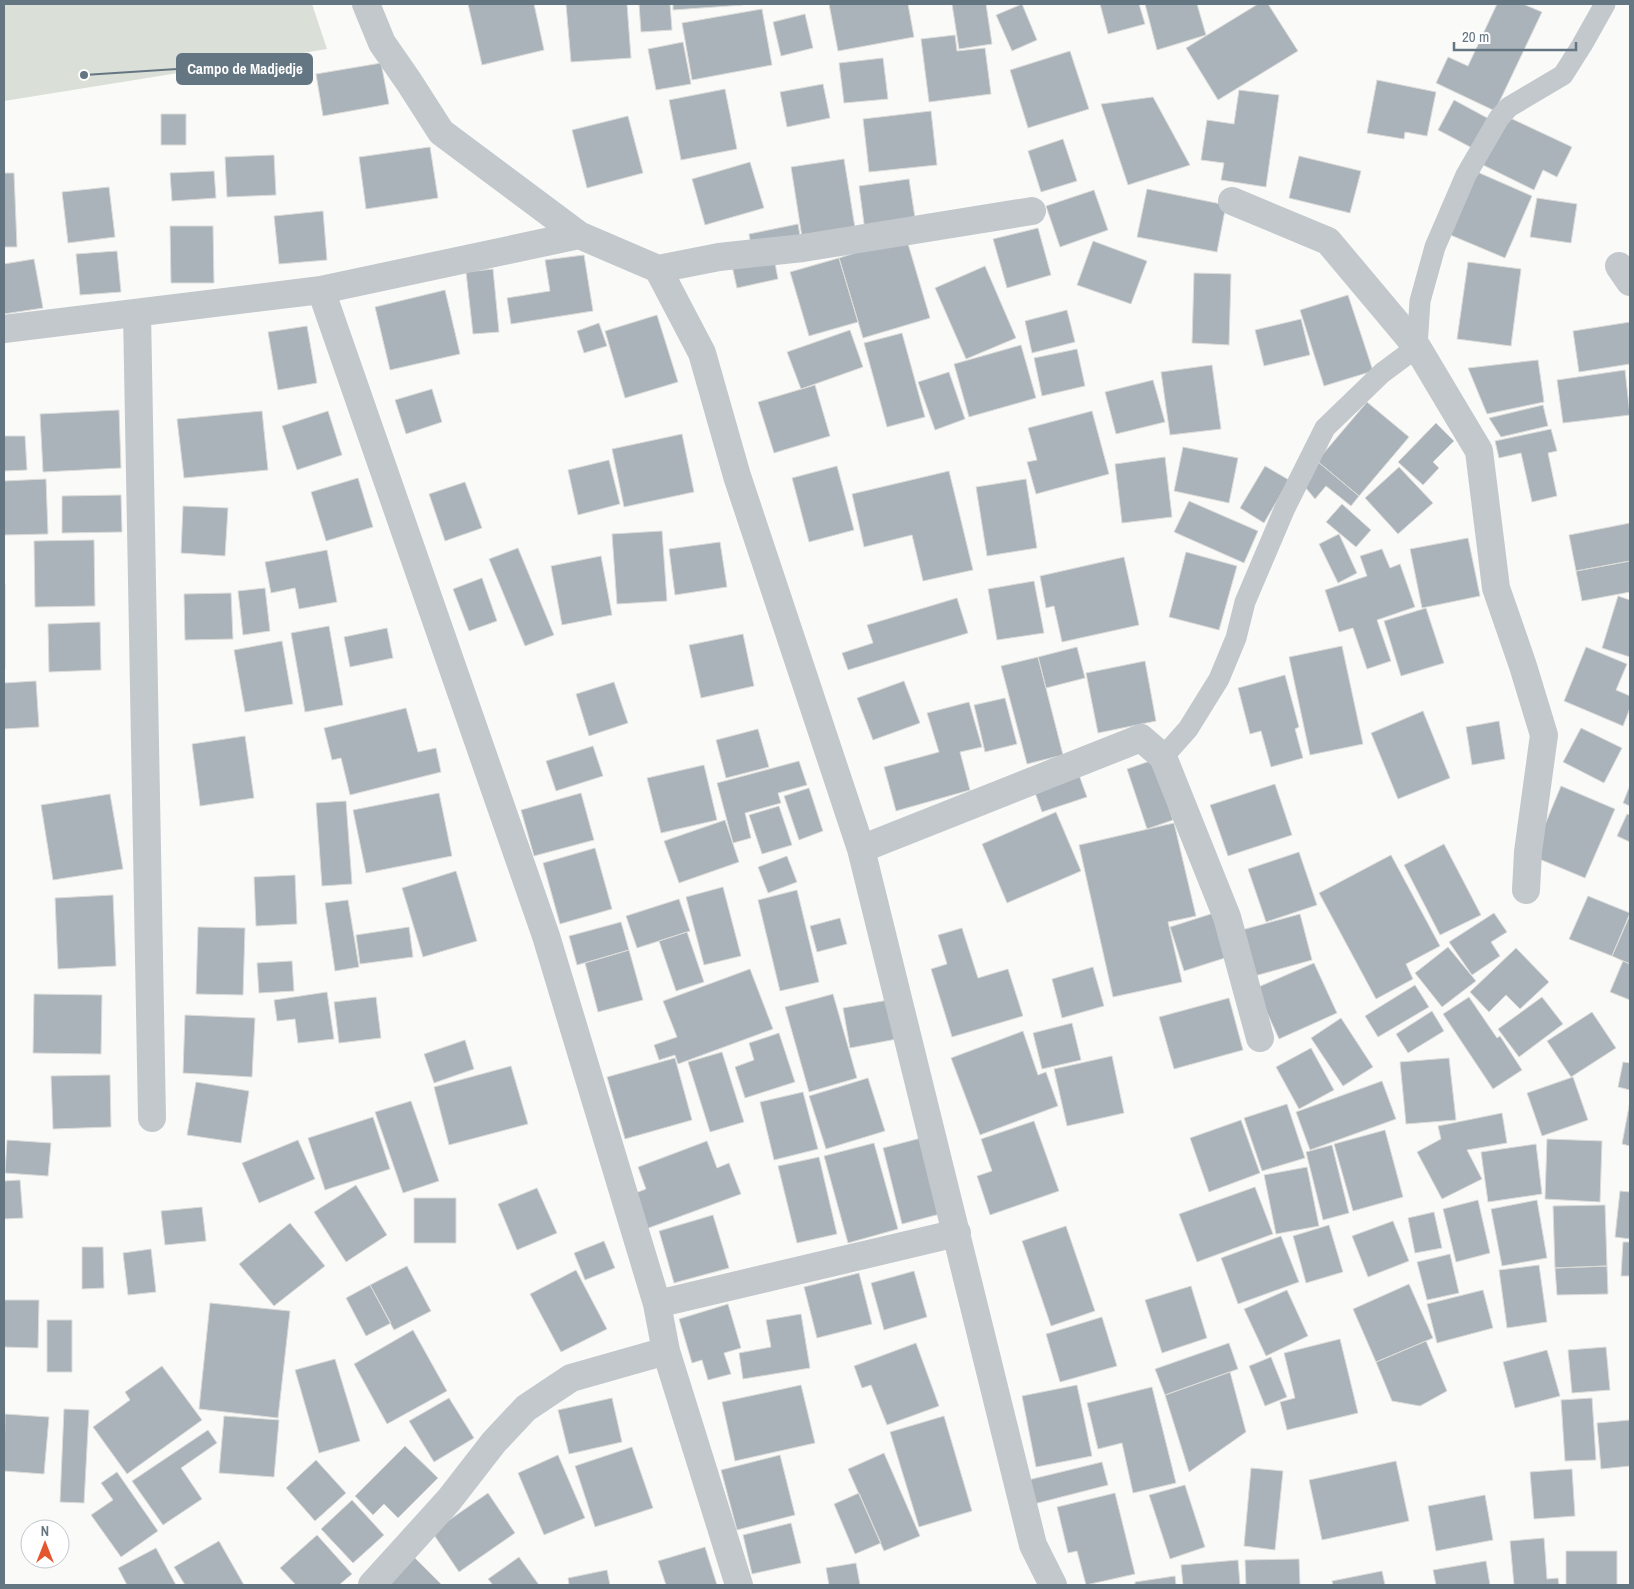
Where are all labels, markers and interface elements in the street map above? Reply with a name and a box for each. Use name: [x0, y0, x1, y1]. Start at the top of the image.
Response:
scale bar: [1454, 20, 1576, 52]
text: 20 m: [1462, 26, 1489, 47]
callout: Campo de Madjedje: [177, 54, 312, 84]
text: Campo de Madjedje: [187, 58, 303, 79]
north arrow: [20, 1519, 70, 1569]
text: N: [41, 1522, 49, 1540]

